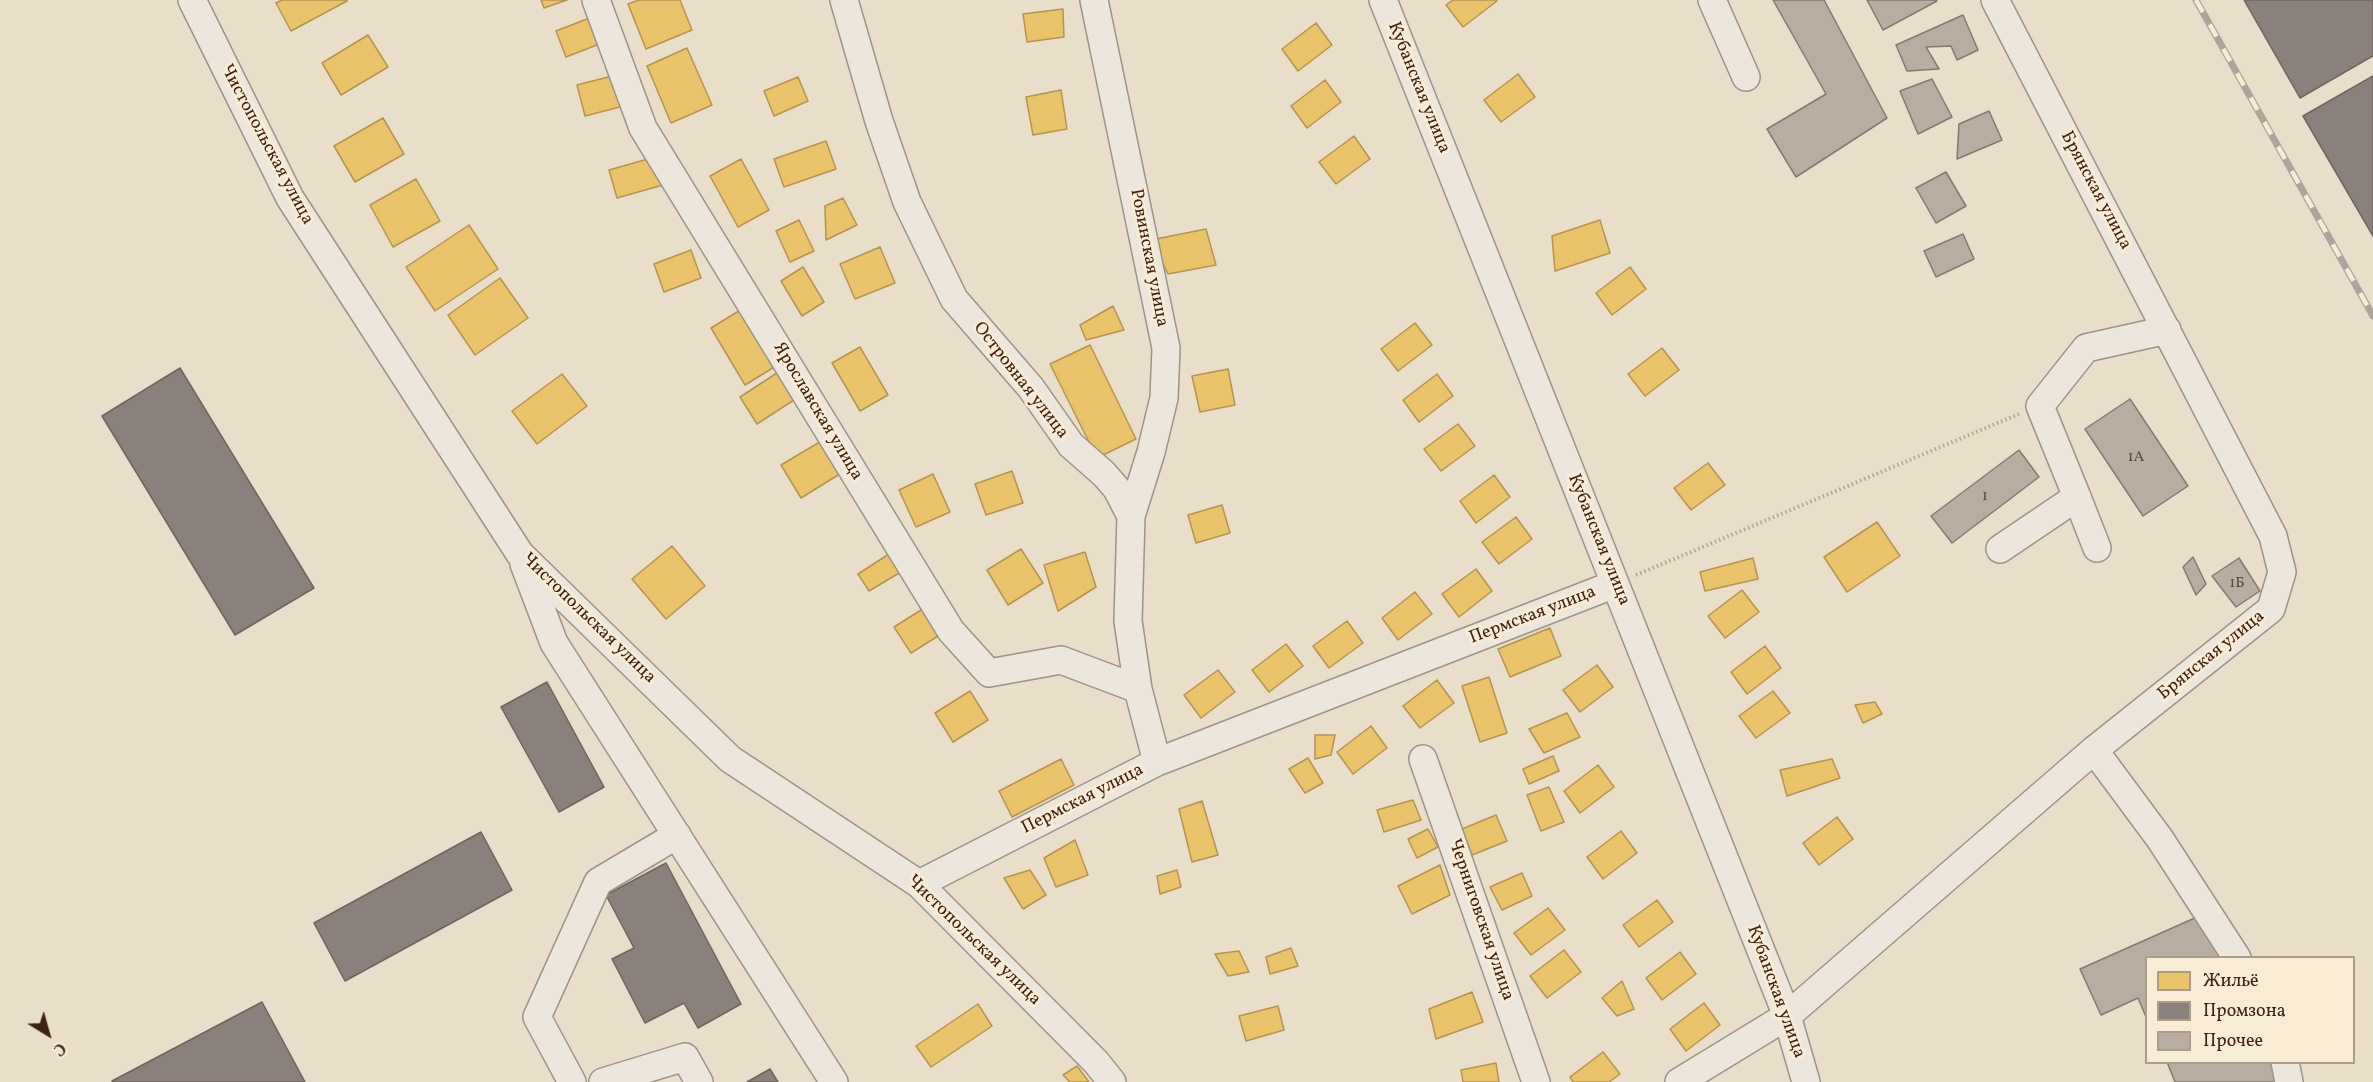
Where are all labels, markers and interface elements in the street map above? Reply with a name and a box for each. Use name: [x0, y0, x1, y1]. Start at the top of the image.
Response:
street label: Кубанская улица: [1382, 19, 1454, 157]
street label: Чистопольская улица: [215, 61, 317, 229]
street label: Брянская улица: [2055, 128, 2135, 254]
street label: Ровинская улица: [1124, 187, 1172, 329]
street label: Островная улица: [968, 318, 1072, 444]
street label: Ярославская улица: [767, 339, 867, 485]
house number: 1А: [2128, 449, 2144, 467]
street label: Кубанская улица: [1562, 471, 1634, 609]
house number: 1: [1982, 488, 1988, 506]
street label: Чистопольская улица: [516, 549, 660, 689]
house number: 1Б: [2229, 575, 2245, 593]
street label: Пермская улица: [1467, 582, 1599, 650]
street label: Брянская улица: [2154, 606, 2270, 706]
street label: Пермская улица: [1018, 760, 1148, 840]
street label: Черниговская улица: [1442, 836, 1518, 1004]
street label: Чистопольская улица: [901, 871, 1045, 1011]
street label: Кубанская улица: [1741, 923, 1809, 1061]
legend: [2145, 956, 2355, 1064]
text: Жильё: [2203, 969, 2259, 994]
text: Промзона: [2203, 999, 2286, 1024]
north arrow: [18, 1004, 78, 1064]
text: Прочее: [2203, 1029, 2263, 1054]
text: С: [48, 1036, 70, 1060]

